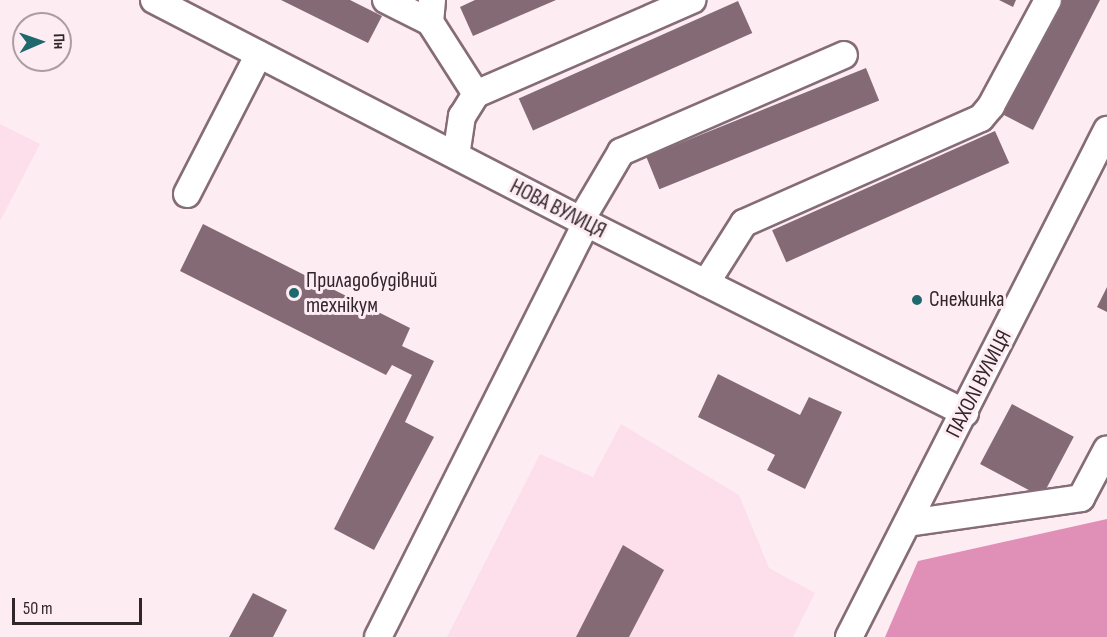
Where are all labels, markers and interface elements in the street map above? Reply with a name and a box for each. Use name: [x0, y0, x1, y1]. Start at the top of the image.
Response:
north arrow: [12, 12, 72, 72]
text: Пн: [49, 33, 68, 49]
street label: НОВА ВУЛИЦЯ: [506, 174, 610, 244]
place label: Приладобудівний технікум: [306, 267, 438, 318]
marker: Приладобудівний технікум: [287, 286, 301, 300]
place label: Снежинка: [929, 287, 1005, 313]
marker: Снежинка: [910, 293, 924, 307]
street label: ПАХОЛІ ВУЛИЦЯ: [941, 326, 1017, 442]
scale bar: [15, 586, 146, 624]
text: 50 m: [23, 598, 53, 619]

